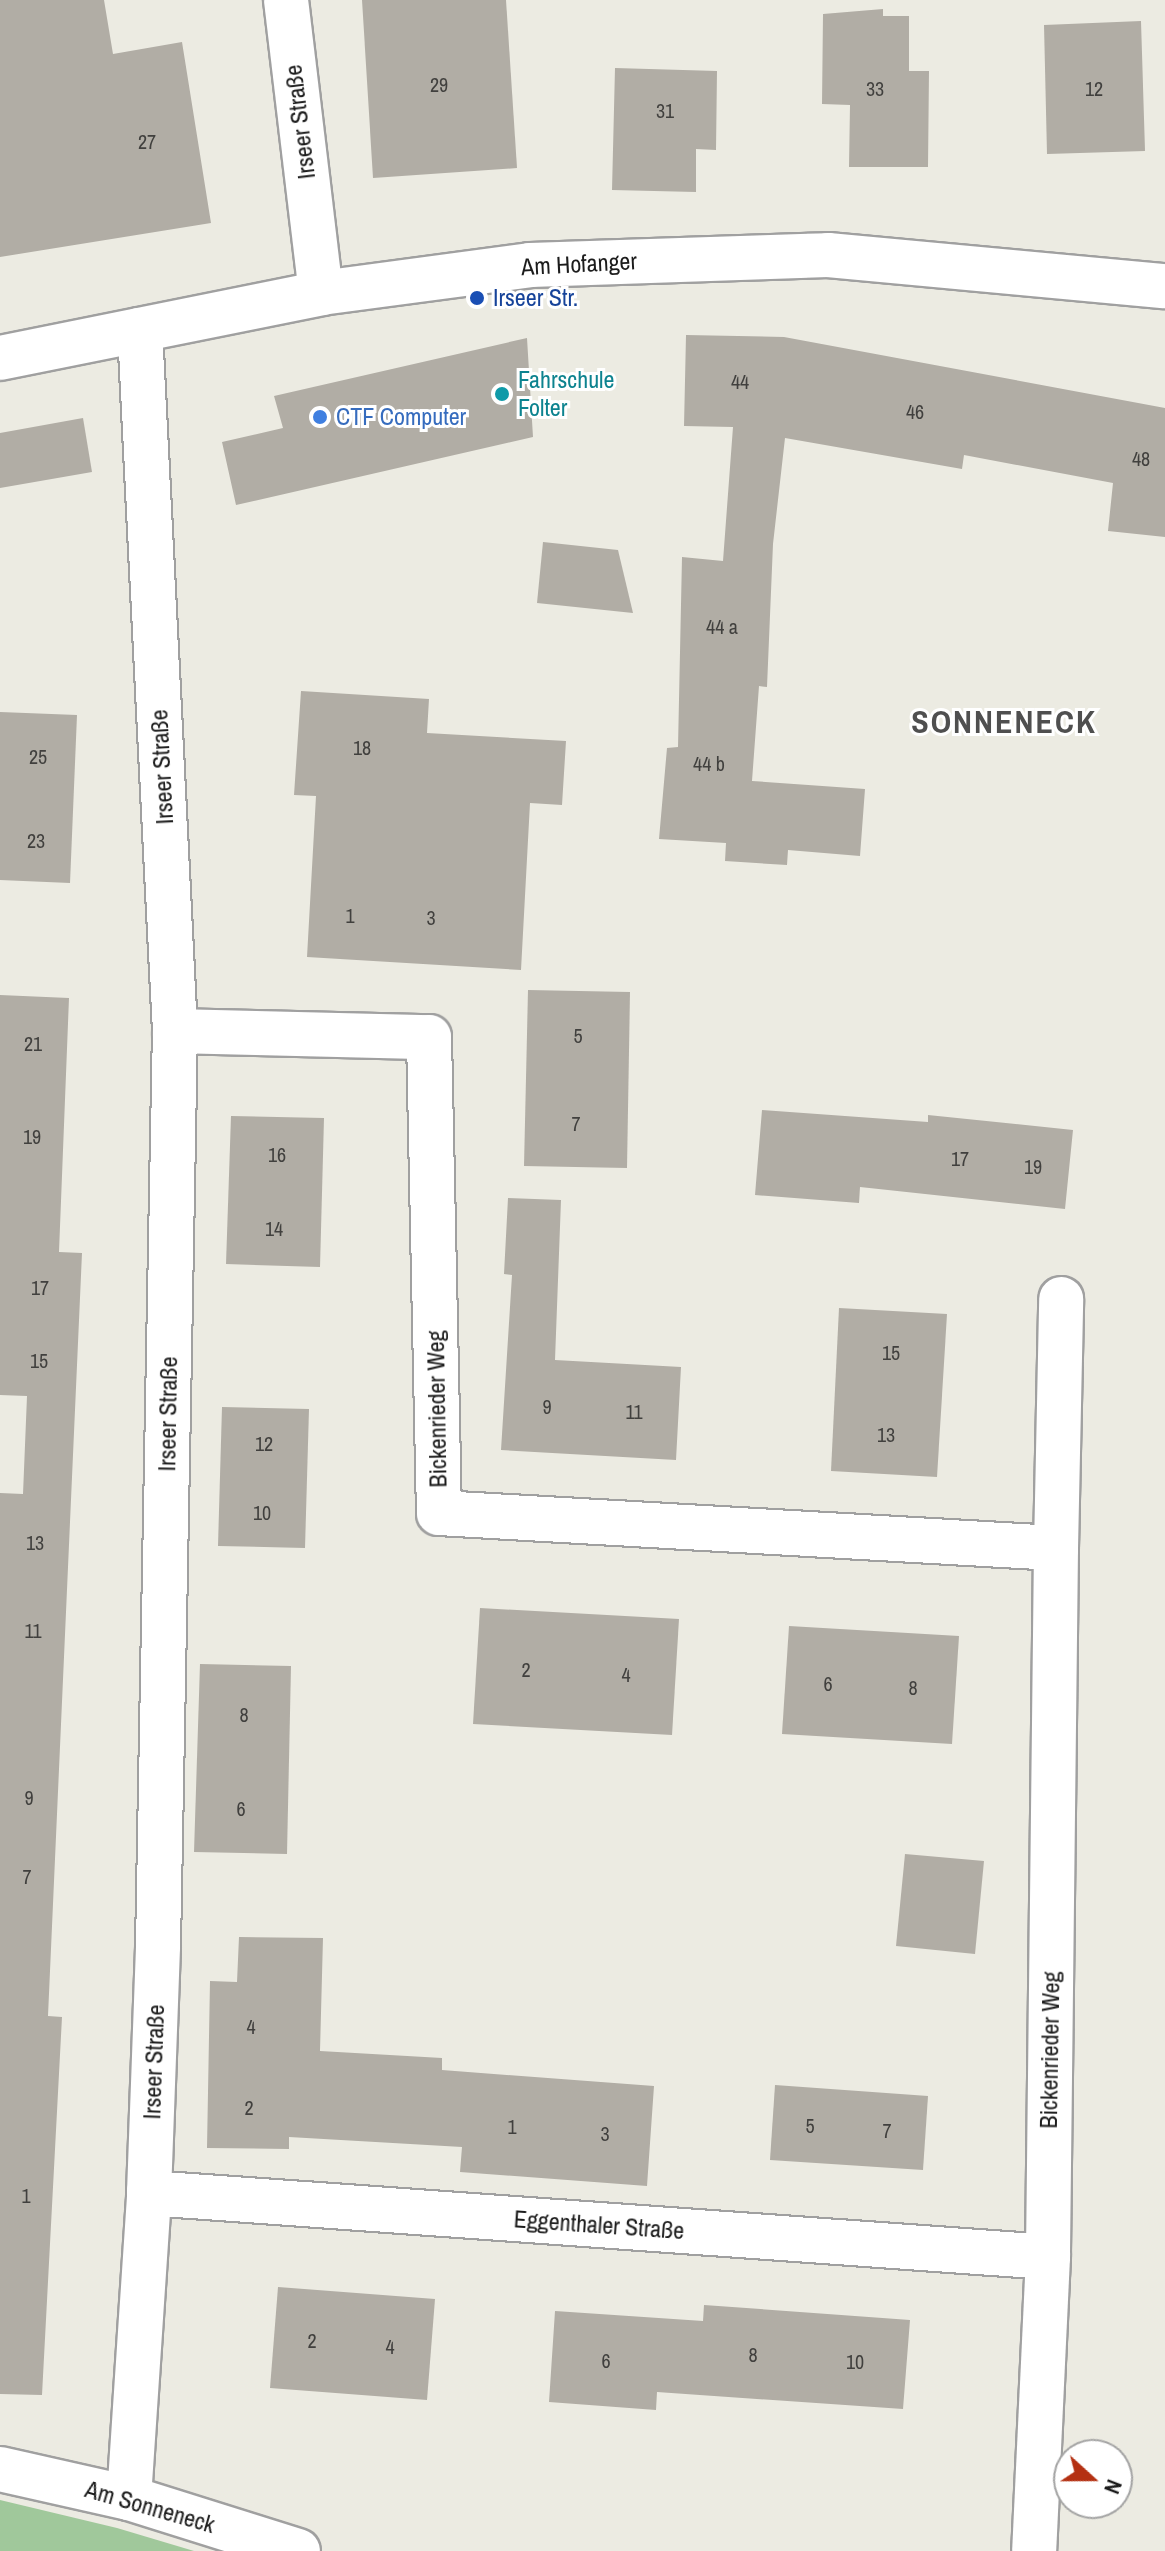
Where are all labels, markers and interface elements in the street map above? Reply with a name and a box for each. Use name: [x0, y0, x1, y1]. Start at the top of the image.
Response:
street label: Irseer Straße: [279, 63, 321, 181]
house number: 29: [430, 72, 448, 96]
house number: 33: [866, 76, 884, 100]
house number: 12: [1085, 76, 1103, 100]
house number: 31: [656, 98, 674, 122]
house number: 27: [138, 129, 156, 153]
street label: Am Hofanger: [520, 247, 638, 281]
place label: Irseer Str.: [493, 284, 578, 312]
marker: Irseer Str.: [468, 289, 486, 307]
place label: Fahrschule Folter: [518, 366, 614, 422]
house number: 44: [731, 369, 749, 393]
marker: Fahrschule Folter: [493, 385, 511, 403]
house number: 46: [906, 399, 924, 423]
place label: CTF Computer: [336, 403, 466, 431]
marker: CTF Computer: [311, 408, 329, 426]
house number: 48: [1132, 446, 1150, 470]
house number: 44 a: [706, 614, 738, 638]
district label: SONNENECK: [911, 703, 1097, 741]
street label: Irseer Straße: [145, 709, 179, 825]
house number: 18: [353, 735, 371, 759]
house number: 25: [29, 744, 47, 768]
house number: 44 b: [693, 751, 725, 775]
house number: 23: [27, 828, 45, 852]
house number: 1: [345, 903, 355, 927]
house number: 3: [426, 905, 436, 929]
house number: 5: [573, 1023, 583, 1047]
house number: 21: [24, 1031, 42, 1055]
house number: 7: [571, 1111, 581, 1135]
house number: 19: [23, 1124, 41, 1148]
house number: 16: [268, 1142, 286, 1166]
house number: 17: [951, 1146, 969, 1170]
house number: 19: [1024, 1154, 1042, 1178]
house number: 14: [265, 1216, 283, 1240]
house number: 17: [31, 1275, 49, 1299]
street label: Bickenrieder Weg: [421, 1330, 453, 1488]
house number: 15: [882, 1340, 900, 1364]
house number: 15: [30, 1348, 48, 1372]
street label: Irseer Straße: [153, 1356, 183, 1472]
house number: 9: [542, 1394, 552, 1418]
house number: 11: [625, 1399, 643, 1423]
house number: 13: [877, 1422, 895, 1446]
house number: 12: [255, 1431, 273, 1455]
house number: 10: [253, 1500, 271, 1524]
house number: 13: [26, 1530, 44, 1554]
house number: 11: [24, 1618, 42, 1642]
house number: 2: [521, 1657, 531, 1681]
house number: 4: [621, 1662, 631, 1686]
house number: 6: [823, 1671, 833, 1695]
house number: 8: [908, 1675, 918, 1699]
house number: 8: [239, 1702, 249, 1726]
house number: 9: [24, 1785, 34, 1809]
house number: 6: [236, 1796, 246, 1820]
house number: 7: [22, 1864, 32, 1888]
street label: Bickenrieder Weg: [1034, 1971, 1066, 2129]
street label: Irseer Straße: [138, 2004, 170, 2120]
house number: 4: [246, 2014, 256, 2038]
house number: 2: [244, 2095, 254, 2119]
house number: 5: [805, 2113, 815, 2137]
house number: 1: [507, 2114, 517, 2138]
house number: 7: [882, 2118, 892, 2142]
house number: 3: [600, 2121, 610, 2145]
house number: 1: [21, 2183, 31, 2207]
street label: Eggenthaler Straße: [513, 2205, 685, 2245]
house number: 2: [307, 2328, 317, 2352]
house number: 4: [385, 2334, 395, 2358]
house number: 8: [748, 2342, 758, 2366]
house number: 6: [601, 2348, 611, 2372]
house number: 10: [846, 2349, 864, 2373]
north arrow: [1053, 2439, 1133, 2519]
street label: Am Sonneneck: [82, 2475, 218, 2539]
text: N: [1097, 2475, 1130, 2498]

